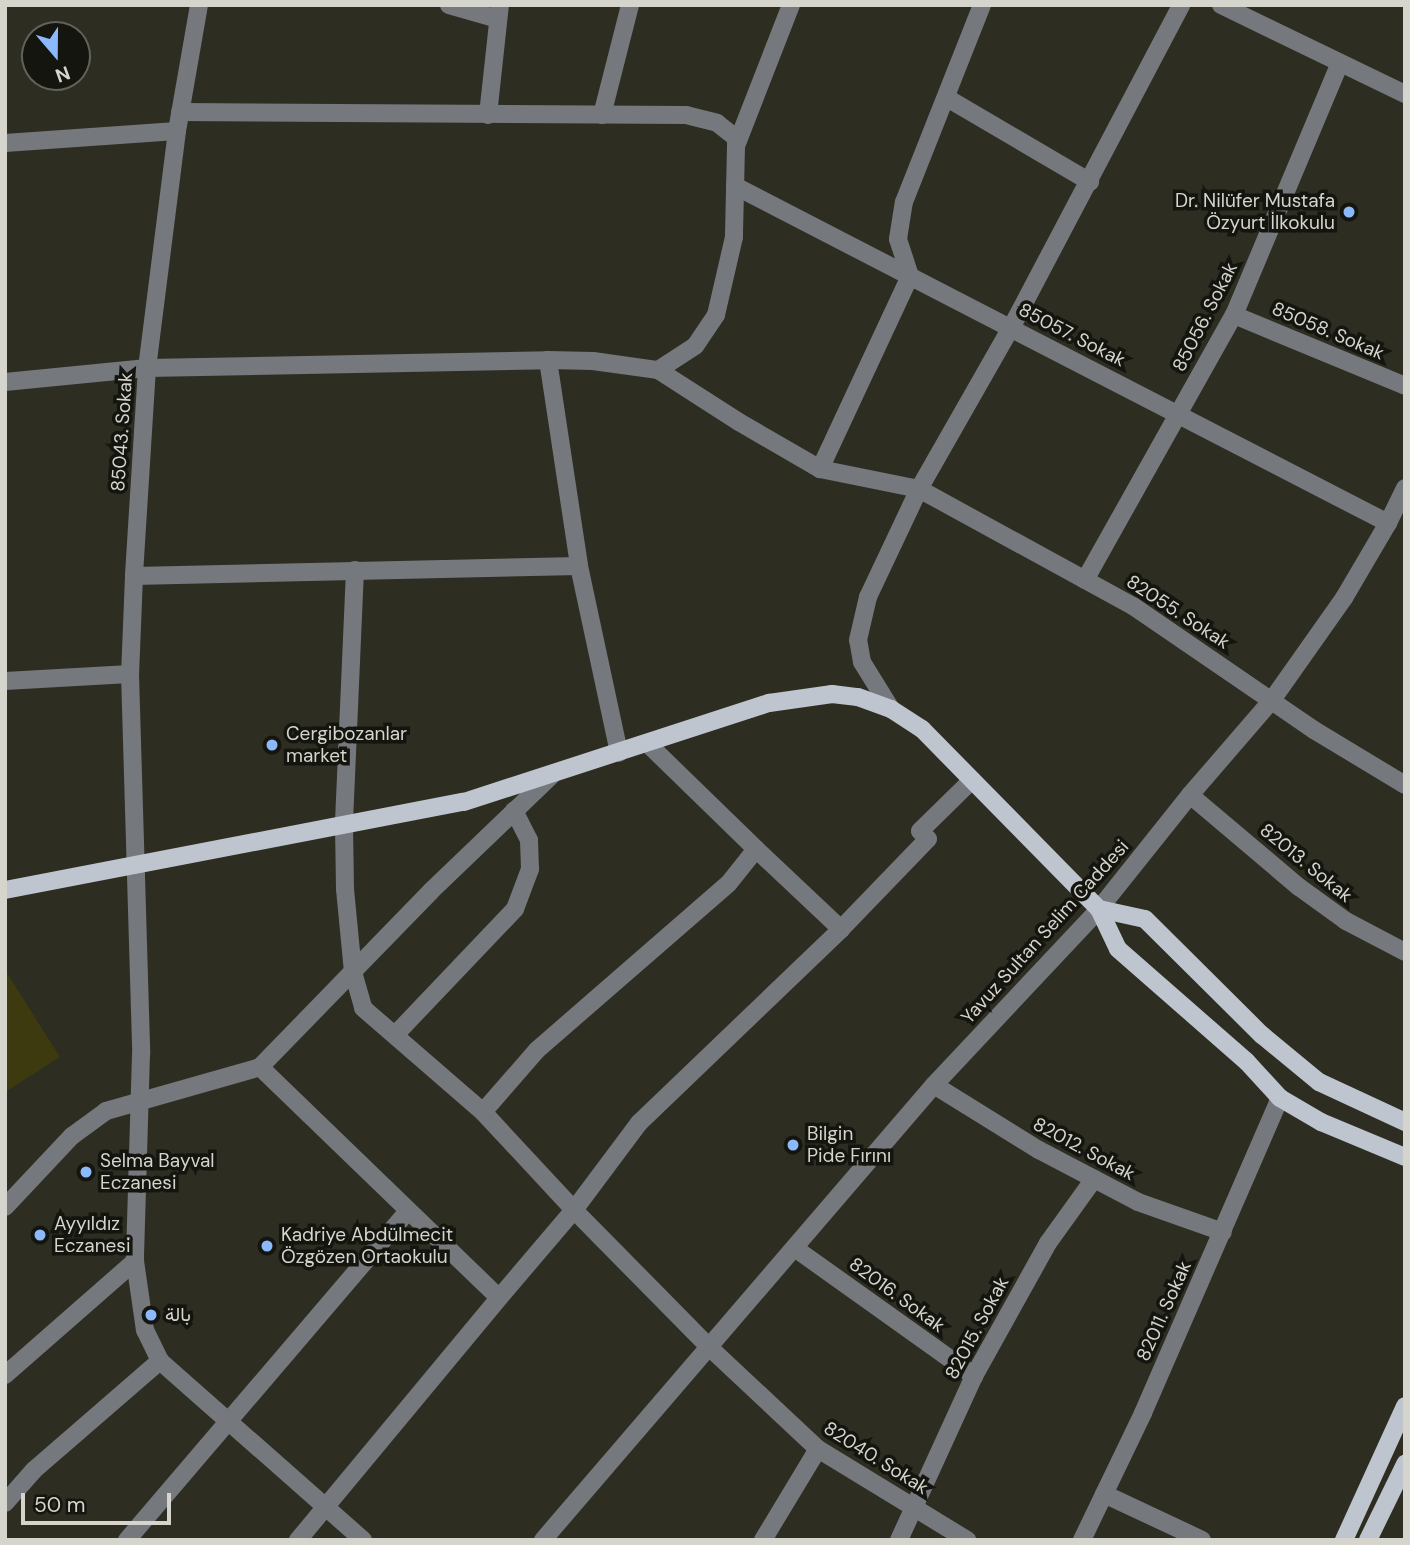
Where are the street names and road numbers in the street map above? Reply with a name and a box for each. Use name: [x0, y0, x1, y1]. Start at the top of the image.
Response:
street label: 85056. Sokak: [1168, 259, 1242, 375]
street label: 85058. Sokak: [1268, 297, 1388, 365]
street label: 85057. Sokak: [1015, 298, 1129, 372]
street label: 85043. Sokak: [106, 372, 138, 492]
street label: 82055. Sokak: [1122, 570, 1234, 654]
street label: 82013. Sokak: [1255, 819, 1357, 907]
street label: Yavuz Sultan Selim Caddesi: [956, 835, 1134, 1029]
street label: 82012. Sokak: [1029, 1113, 1139, 1185]
street label: 82016. Sokak: [845, 1253, 949, 1337]
street label: 82011. Sokak: [1132, 1257, 1196, 1365]
street label: 82015. Sokak: [940, 1273, 1014, 1383]
street label: 82040. Sokak: [819, 1417, 933, 1499]

